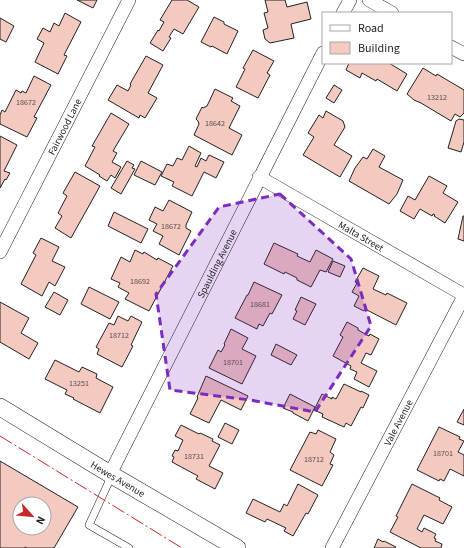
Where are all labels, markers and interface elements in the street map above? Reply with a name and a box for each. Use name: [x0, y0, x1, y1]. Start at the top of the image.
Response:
legend: [322, 12, 452, 64]
text: Road: [358, 20, 384, 37]
text: Building: [358, 40, 400, 57]
house number: 13212: [427, 92, 447, 103]
street label: Fairwood Lane: [45, 96, 85, 158]
house number: 18672: [16, 97, 36, 108]
house number: 18642: [205, 118, 225, 129]
street label: Malta Street: [336, 218, 387, 256]
house number: 18672: [161, 221, 181, 232]
street label: Spaulding Avenue: [194, 227, 241, 301]
house number: 18692: [130, 276, 150, 287]
house number: 18681: [250, 299, 270, 310]
house number: 18712: [109, 330, 129, 341]
house number: 18701: [223, 357, 243, 368]
house number: 13251: [69, 378, 89, 389]
street label: Vale Avenue: [381, 397, 417, 448]
house number: 18701: [433, 448, 453, 459]
house number: 18731: [184, 451, 204, 462]
house number: 18712: [304, 454, 324, 465]
street label: Hewes Avenue: [88, 458, 147, 501]
north arrow: [12, 496, 52, 536]
text: N: [32, 514, 49, 527]

